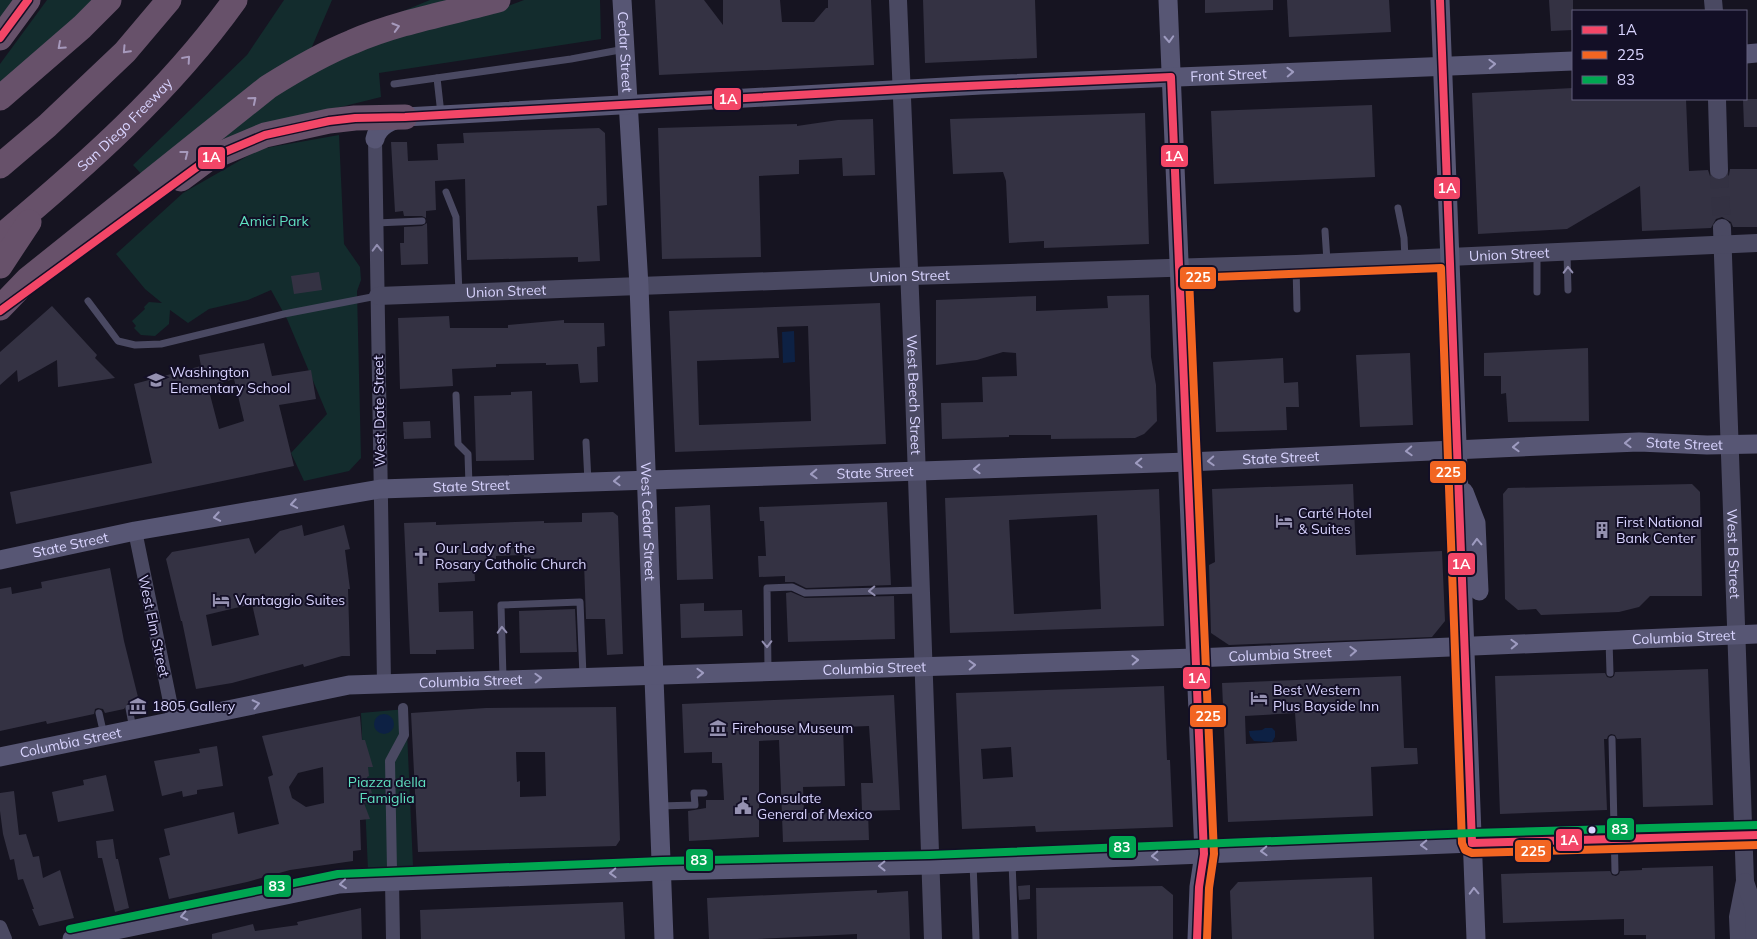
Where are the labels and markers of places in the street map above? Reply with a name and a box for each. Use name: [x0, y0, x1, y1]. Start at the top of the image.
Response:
place label: Washington Elementary School: [170, 363, 290, 397]
school or university icon: Washington Elementary School: [146, 370, 166, 390]
place label: Carté Hotel & Suites: [1298, 504, 1372, 538]
hotel icon: Carté Hotel & Suites: [1274, 511, 1294, 531]
place label: First National Bank Center: [1616, 513, 1703, 547]
building icon: First National Bank Center: [1592, 520, 1612, 540]
place label: Our Lady of the Rosary Catholic Church: [435, 539, 587, 573]
church icon: Our Lady of the Rosary Catholic Church: [411, 546, 431, 566]
hotel icon: Vantaggio Suites: [211, 590, 231, 610]
place label: Vantaggio Suites: [235, 591, 345, 609]
place label: Best Western Plus Bayside Inn: [1273, 681, 1379, 715]
hotel icon: Best Western Plus Bayside Inn: [1249, 688, 1269, 708]
museum icon: 1805 Gallery: [128, 696, 148, 716]
place label: 1805 Gallery: [152, 697, 236, 715]
museum icon: Firehouse Museum: [708, 718, 728, 738]
place label: Firehouse Museum: [732, 719, 853, 737]
place label: Consulate General of Mexico: [757, 789, 873, 823]
public building icon: Consulate General of Mexico: [733, 796, 753, 816]
unlabelled marker: [1587, 825, 1597, 835]

